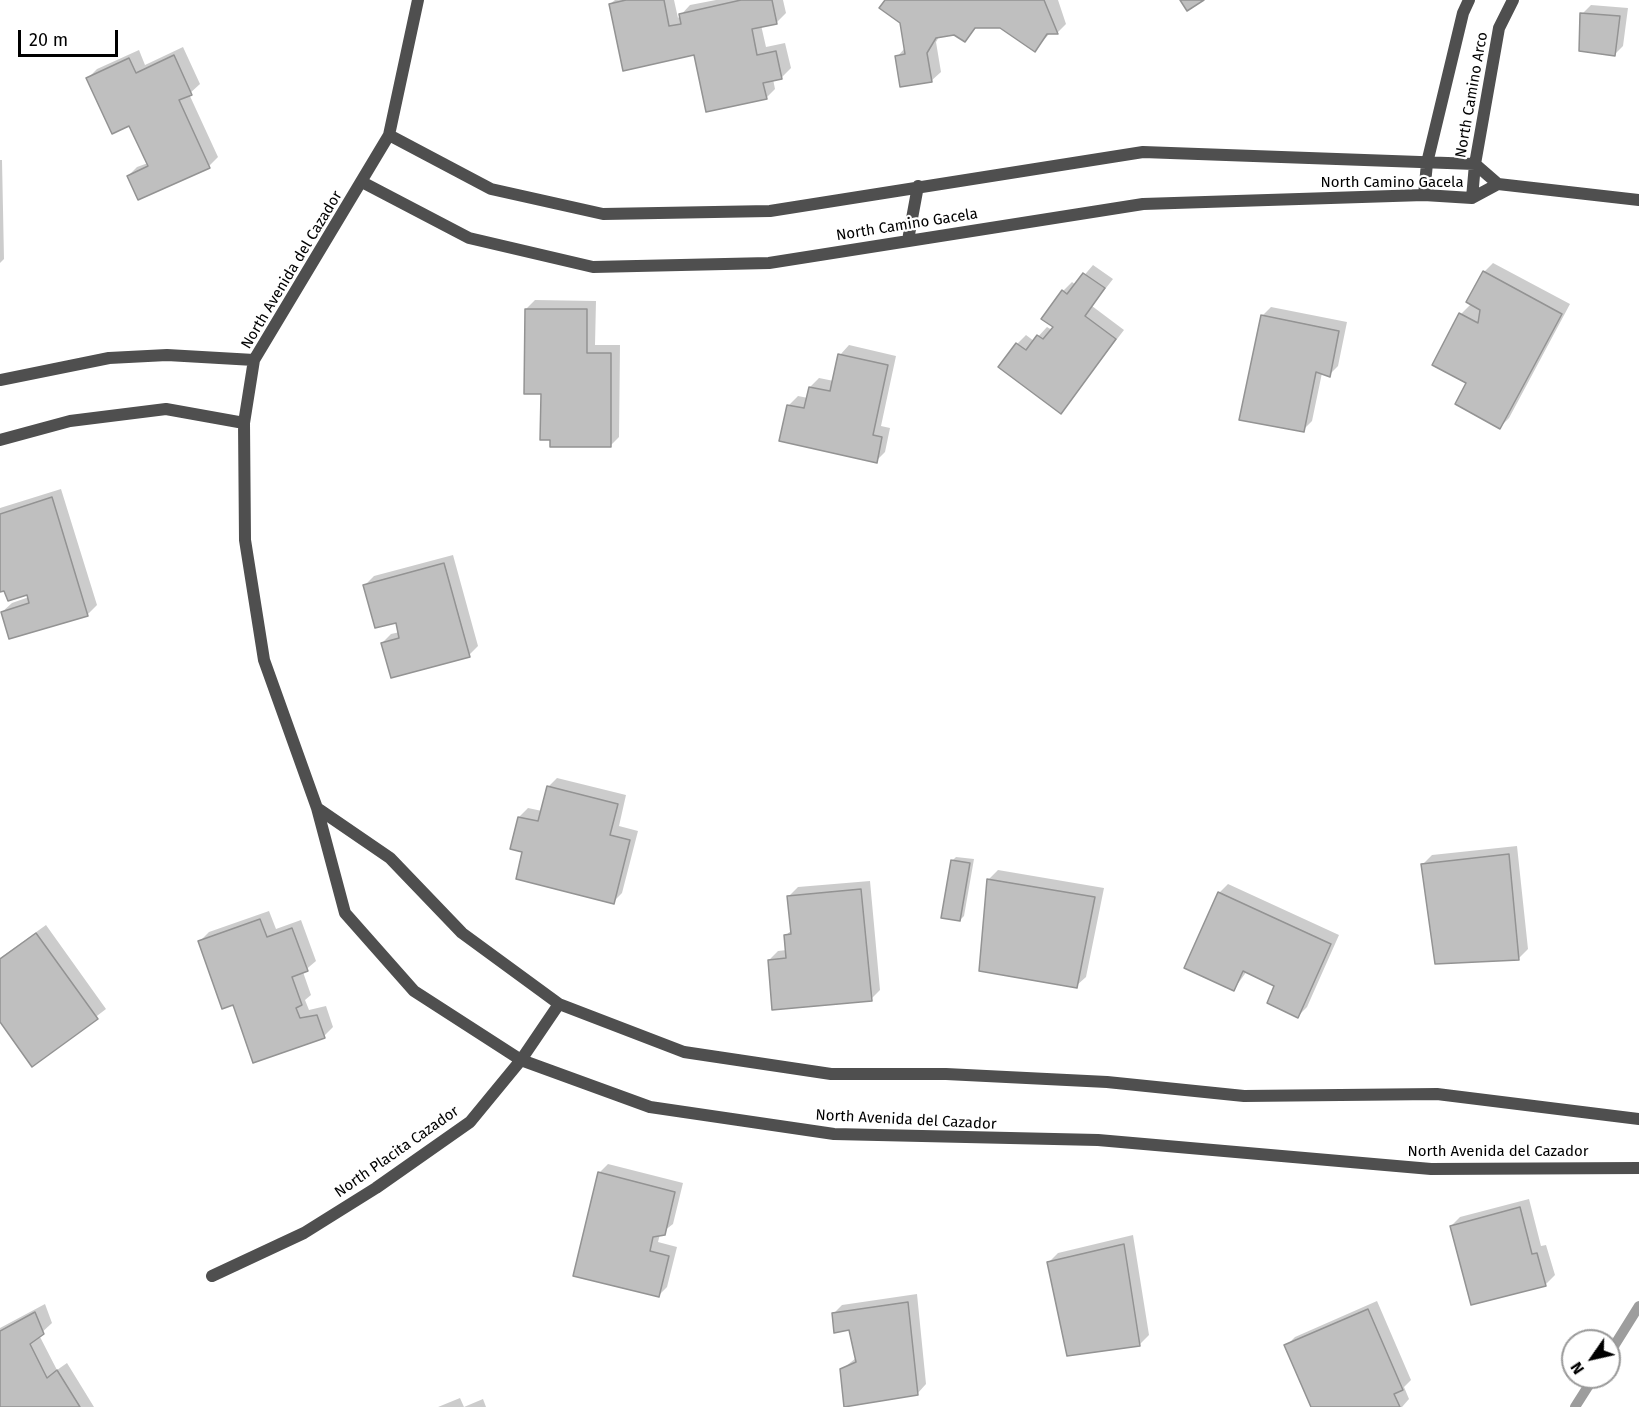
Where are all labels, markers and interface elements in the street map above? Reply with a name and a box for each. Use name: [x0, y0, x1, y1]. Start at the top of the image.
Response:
scale bar: [21, 18, 122, 56]
text: 20 m: [29, 29, 68, 51]
street label: North Camino Arco: [1452, 31, 1492, 159]
street label: North Camino Gacela: [1320, 174, 1464, 192]
street label: North Avenida del Cazador: [238, 188, 346, 352]
street label: North Camino Gacela: [835, 205, 979, 245]
street label: North Placita Cazador: [332, 1102, 462, 1202]
street label: North Avenida del Cazador: [815, 1106, 997, 1134]
street label: North Avenida del Cazador: [1407, 1143, 1589, 1161]
north arrow: [1561, 1329, 1621, 1389]
text: N: [1566, 1359, 1588, 1378]

